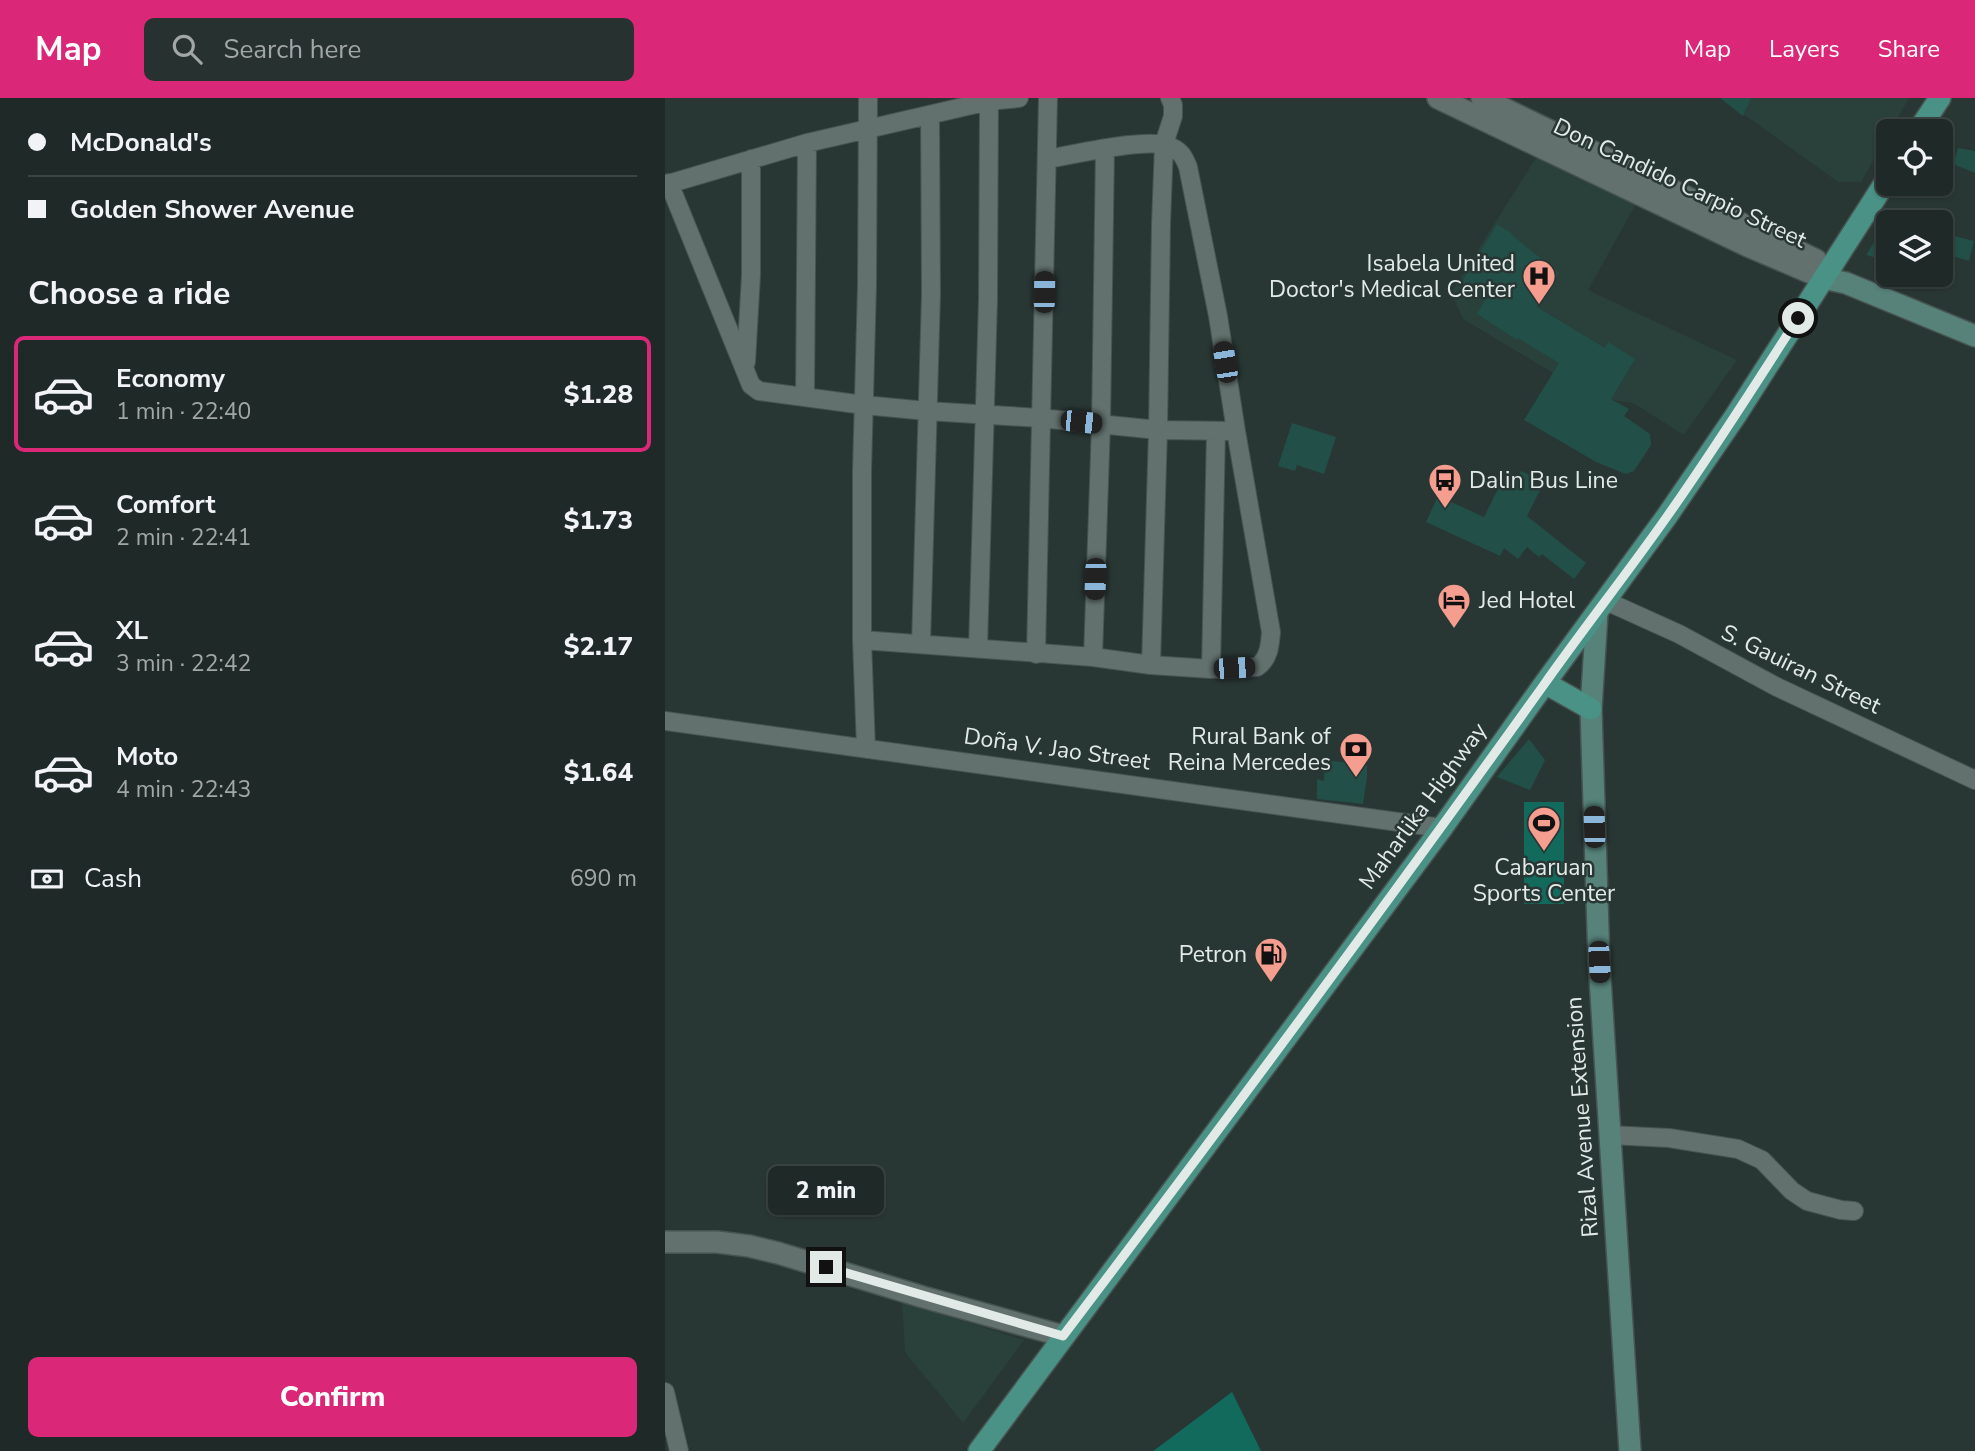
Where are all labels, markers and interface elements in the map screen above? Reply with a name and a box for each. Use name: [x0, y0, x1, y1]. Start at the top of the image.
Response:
search box: [144, 18, 634, 81]
text: Map: [35, 27, 102, 72]
icon: search: [168, 30, 206, 68]
text: Search here: [224, 32, 361, 67]
text: Map: [1684, 33, 1731, 65]
text: Layers: [1769, 33, 1840, 65]
text: Share: [1878, 33, 1940, 65]
street label: Don Candido Carpio Street: [1548, 111, 1812, 256]
map controls: [1876, 119, 1953, 287]
button: locate: [1876, 119, 1953, 196]
text: McDonald's: [70, 125, 212, 160]
text: Golden Shower Avenue: [70, 192, 354, 227]
button: layers: [1876, 210, 1953, 287]
place label: Isabela United Doctor's Medical Center: [1269, 248, 1516, 305]
hospital icon: Isabela United Doctor's Medical Center: [1520, 257, 1558, 306]
car: [1034, 271, 1055, 313]
text: Choose a ride: [28, 272, 230, 315]
route start: [1782, 302, 1814, 334]
car: [1212, 340, 1239, 384]
text: Economy: [116, 361, 225, 396]
icon: car: [32, 363, 95, 426]
text: $1.28: [564, 377, 633, 412]
text: 1 min · 22:40: [116, 396, 251, 427]
car: [1060, 409, 1103, 435]
bus stop icon: Dalin Bus Line: [1426, 461, 1464, 510]
place label: Dalin Bus Line: [1469, 465, 1618, 496]
text: Comfort: [116, 487, 216, 522]
icon: car: [32, 489, 95, 552]
text: $1.73: [564, 503, 633, 538]
text: 2 min · 22:41: [116, 522, 251, 553]
car: [1084, 558, 1107, 600]
hotel icon: Jed Hotel: [1435, 581, 1473, 630]
place label: Jed Hotel: [1478, 585, 1575, 616]
text: XL: [116, 613, 148, 648]
icon: car: [32, 615, 95, 678]
street label: S. Gauiran Street: [1716, 617, 1887, 722]
text: $2.17: [564, 629, 633, 664]
text: 3 min · 22:42: [116, 648, 251, 679]
car: [1213, 656, 1256, 680]
street label: Maharlika Highway: [1352, 716, 1494, 896]
street label: Doña V. Jao Street: [962, 721, 1153, 778]
place label: Rural Bank of Reina Mercedes: [1168, 721, 1331, 778]
bank icon: Rural Bank of Reina Mercedes: [1337, 730, 1375, 779]
text: Moto: [116, 739, 178, 774]
icon: car: [32, 741, 95, 804]
text: $1.64: [564, 755, 633, 790]
text: 4 min · 22:43: [116, 774, 251, 805]
sports icon: Cabaruan Sports Center: [1525, 804, 1563, 853]
car: [1583, 806, 1606, 848]
place label: Cabaruan Sports Center: [1473, 852, 1616, 909]
icon: cash: [28, 860, 66, 898]
text: Cash: [84, 861, 142, 896]
text: 690 m: [570, 863, 637, 894]
fuel station icon: Petron: [1252, 935, 1290, 984]
place label: Petron: [1179, 939, 1247, 970]
car: [1588, 940, 1611, 984]
street label: Rizal Avenue Extension: [1558, 996, 1606, 1238]
callout: 2 min: [768, 1166, 884, 1214]
text: 2 min: [796, 1175, 856, 1206]
route end: [810, 1251, 842, 1283]
button: Confirm: [28, 1357, 637, 1437]

